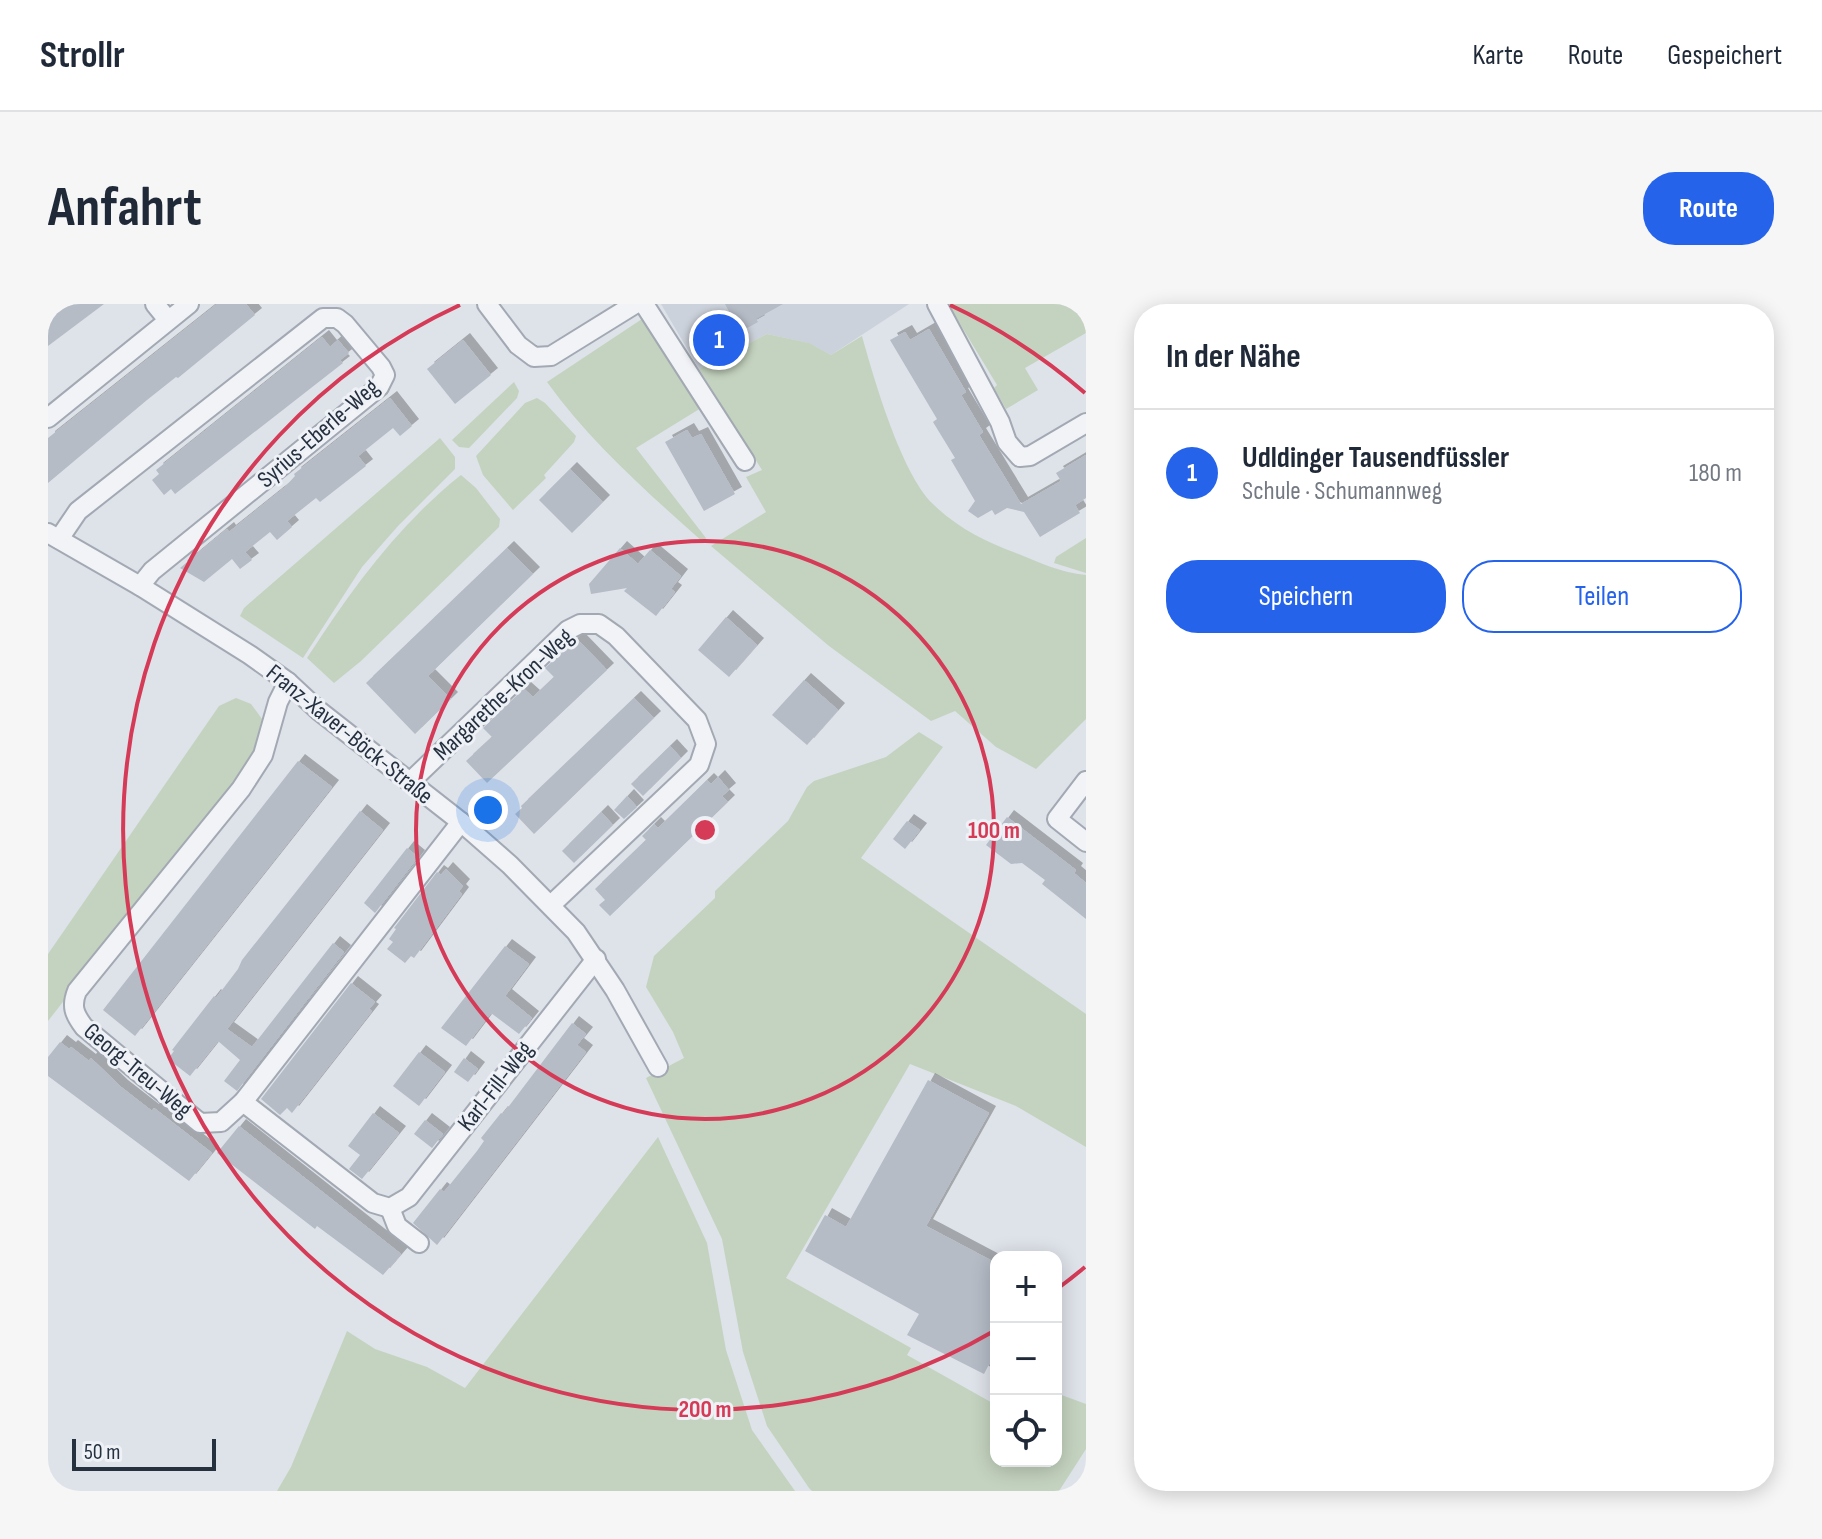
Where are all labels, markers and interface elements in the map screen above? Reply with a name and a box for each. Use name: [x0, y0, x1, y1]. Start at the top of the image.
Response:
text: Strollr: [40, 33, 125, 78]
text: Karte: [1473, 39, 1524, 72]
text: Route: [1568, 39, 1623, 72]
text: Gespeichert: [1667, 39, 1782, 72]
button: Route: [1643, 172, 1774, 245]
text: Anfahrt: [48, 175, 202, 242]
pin: 1: [693, 310, 745, 370]
text: In der Nähe: [1166, 336, 1301, 377]
street label: Syrius-Eberle-Weg: [252, 373, 385, 494]
text: Udldinger Tausendfüssler: [1242, 440, 1509, 476]
text: 1: [1187, 458, 1197, 489]
text: 180 m: [1689, 458, 1742, 489]
text: Schule · Schumannweg: [1242, 476, 1442, 507]
button: Speichern: [1166, 560, 1446, 633]
button: Teilen: [1462, 560, 1742, 633]
street label: Margarethe-Kron-Weg: [427, 622, 579, 767]
street label: Franz-Xaver-Böck-Straße: [260, 658, 439, 811]
your location: [468, 790, 508, 830]
centre of rings: [691, 816, 719, 844]
text: 100 m: [968, 816, 1020, 845]
street label: Georg-Treu-Weg: [78, 1017, 198, 1124]
street label: Karl-Fill-Weg: [451, 1036, 539, 1137]
map controls: [990, 1251, 1062, 1467]
button: +: [990, 1251, 1062, 1323]
button: −: [990, 1323, 1062, 1395]
text: 200 m: [678, 1395, 732, 1424]
button: locate: [990, 1395, 1062, 1467]
scale bar: [72, 1435, 216, 1471]
text: 50 m: [84, 1439, 120, 1466]

